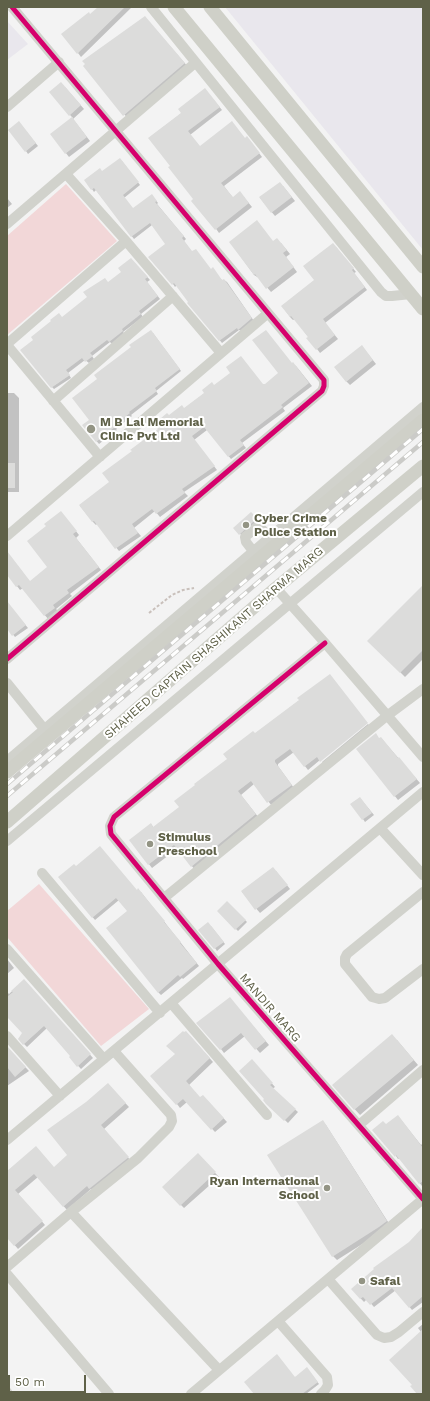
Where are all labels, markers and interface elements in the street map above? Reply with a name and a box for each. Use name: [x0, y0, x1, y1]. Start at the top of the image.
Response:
place label: M B Lal Memorial Clinic Pvt Ltd: [100, 415, 203, 443]
marker: M B Lal Memorial Clinic Pvt Ltd: [85, 423, 97, 435]
place label: Cyber Crime Police Station: [254, 511, 337, 539]
marker: Cyber Crime Police Station: [241, 520, 251, 530]
street label: SHAHEED CAPTAIN SHASHIKANT SHARMA MARG: [102, 544, 326, 742]
place label: Stimulus Preschool: [158, 830, 217, 858]
marker: Stimulus Preschool: [145, 839, 155, 849]
street label: MANDIR MARG: [236, 971, 304, 1045]
place label: Ryan International School: [210, 1174, 319, 1202]
marker: Ryan International School: [322, 1183, 332, 1193]
place label: Safal: [370, 1274, 400, 1288]
marker: Safal: [357, 1276, 367, 1286]
scale bar: [10, 1367, 88, 1393]
text: 50 m: [15, 1375, 45, 1389]

